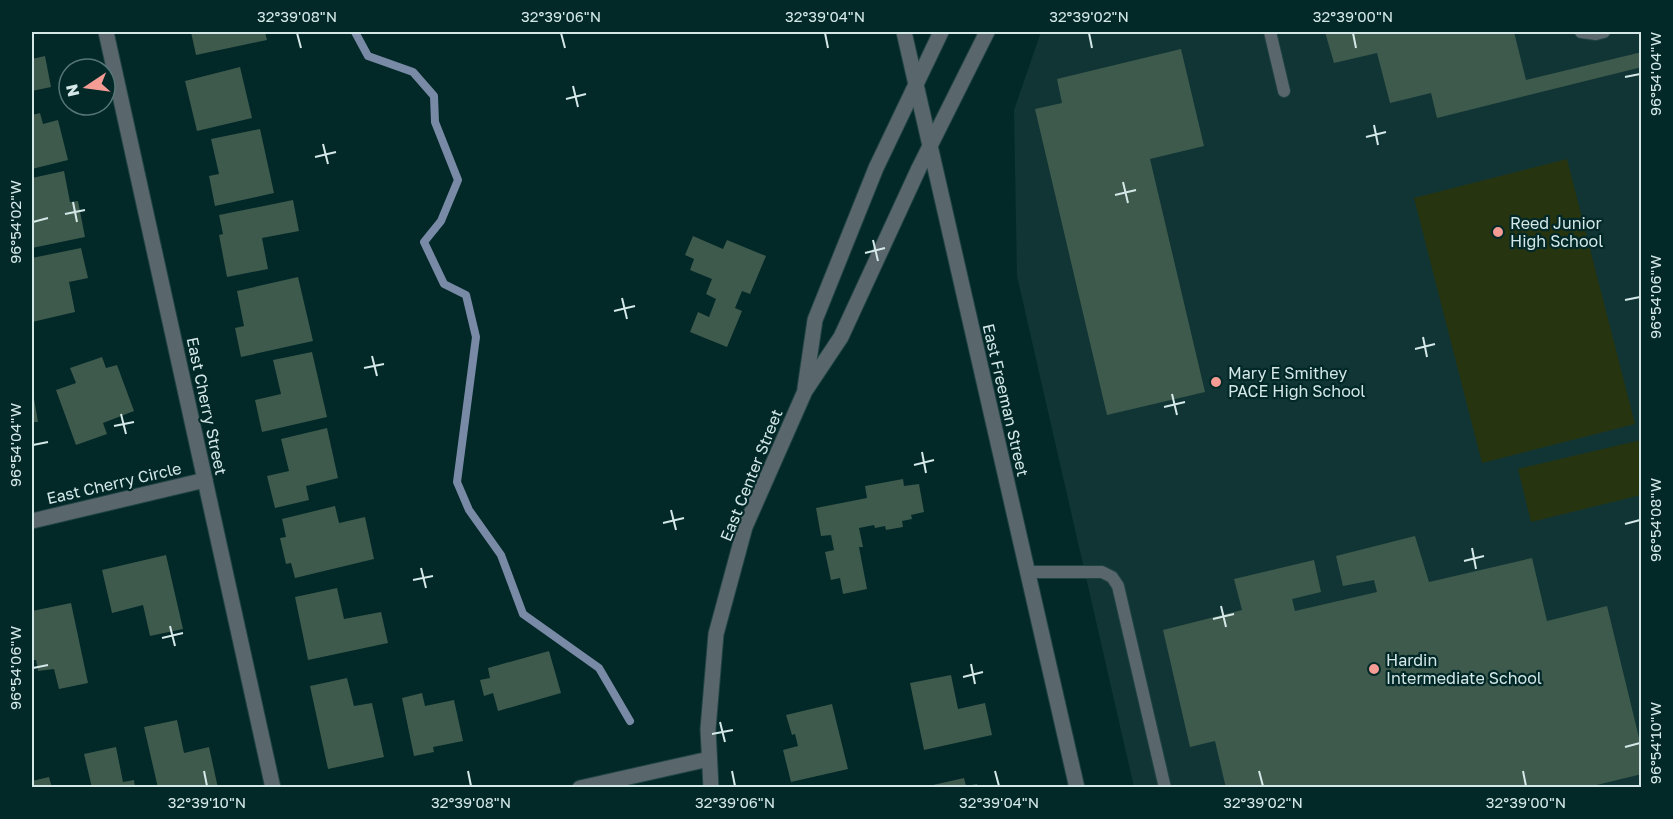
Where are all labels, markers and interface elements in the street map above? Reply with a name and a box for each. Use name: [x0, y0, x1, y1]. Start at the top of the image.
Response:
text: 32°39'08"N: [257, 7, 337, 25]
text: 32°39'06"N: [521, 7, 601, 25]
text: 32°39'04"N: [785, 7, 865, 25]
text: 32°39'02"N: [1049, 7, 1129, 25]
text: 32°39'00"N: [1313, 7, 1393, 25]
text: 96°54'04"W: [1646, 32, 1664, 116]
north arrow: [57, 57, 117, 117]
text: N: [61, 82, 83, 99]
text: 96°54'02"W: [6, 180, 24, 264]
place label: Reed Junior High School: [1510, 213, 1603, 251]
marker: Reed Junior High School: [1491, 225, 1505, 239]
text: 96°54'06"W: [1646, 255, 1664, 339]
street label: East Freeman Street: [979, 322, 1033, 478]
street label: East Cherry Street: [183, 335, 231, 477]
place label: Mary E Smithey PACE High School: [1228, 363, 1366, 401]
marker: Mary E Smithey PACE High School: [1209, 375, 1223, 389]
text: 96°54'04"W: [6, 403, 24, 487]
street label: East Center Street: [715, 406, 787, 544]
street label: East Cherry Circle: [45, 458, 183, 508]
text: 96°54'08"W: [1646, 478, 1664, 562]
text: 96°54'06"W: [6, 626, 24, 710]
place label: Hardin Intermediate School: [1386, 650, 1542, 688]
marker: Hardin Intermediate School: [1367, 662, 1381, 676]
text: 96°54'10"W: [1646, 702, 1664, 784]
text: 32°39'10"N: [168, 793, 246, 811]
text: 32°39'08"N: [431, 793, 511, 811]
text: 32°39'06"N: [695, 793, 775, 811]
text: 32°39'04"N: [959, 793, 1039, 811]
text: 32°39'02"N: [1223, 793, 1303, 811]
text: 32°39'00"N: [1486, 793, 1566, 811]

